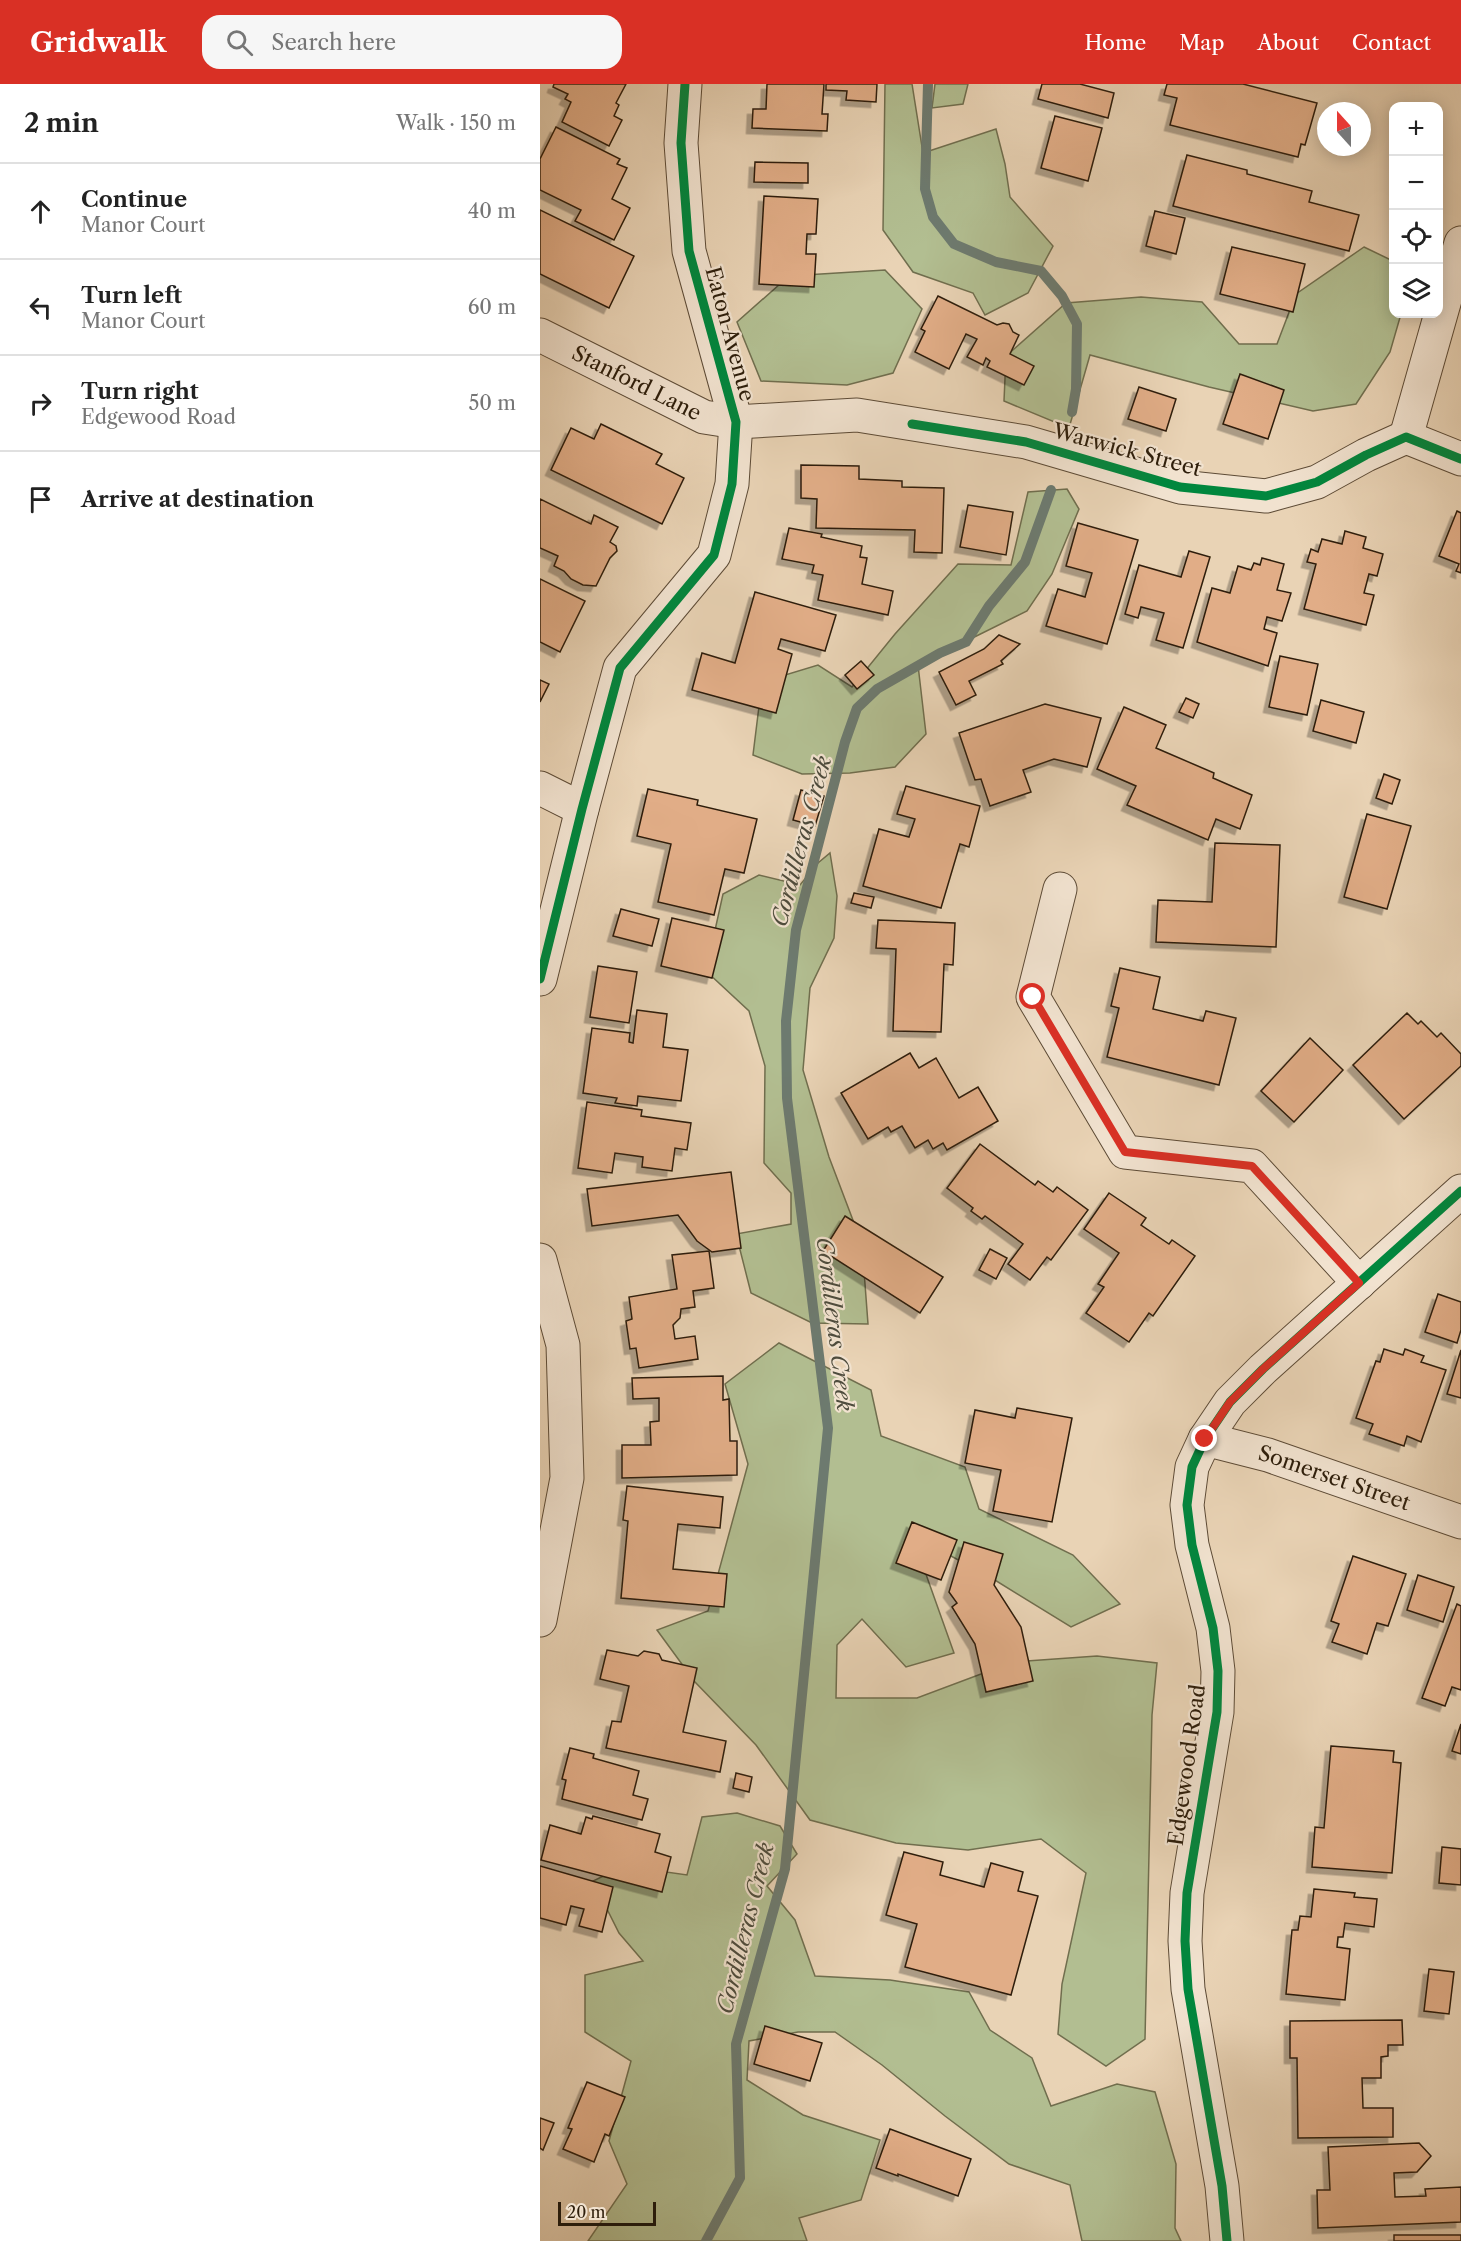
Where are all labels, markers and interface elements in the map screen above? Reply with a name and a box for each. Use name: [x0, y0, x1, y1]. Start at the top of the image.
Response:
search box: [202, 15, 622, 69]
text: Gridwalk: [30, 25, 166, 59]
icon: search: [223, 26, 256, 59]
text: Search here: [271, 29, 396, 56]
text: Home: [1085, 30, 1146, 55]
text: Map: [1179, 30, 1224, 55]
text: About: [1257, 30, 1319, 55]
text: Contact: [1352, 30, 1431, 55]
north arrow: [1317, 102, 1371, 156]
map controls: [1389, 102, 1443, 318]
button: +: [1389, 102, 1443, 156]
text: 2 min: [24, 107, 99, 139]
text: Walk · 150 m: [396, 111, 516, 135]
button: −: [1389, 156, 1443, 210]
text: Continue: [81, 186, 187, 213]
icon: ahead: [24, 195, 57, 228]
text: 40 m: [468, 199, 516, 223]
button: locate: [1389, 210, 1443, 264]
text: Manor Court: [81, 213, 205, 237]
street label: Eaton Avenue: [700, 264, 760, 404]
button: layers: [1389, 264, 1443, 318]
text: Turn left: [81, 282, 182, 309]
icon: left: [24, 291, 57, 324]
text: 60 m: [468, 295, 516, 319]
text: Manor Court: [81, 309, 205, 333]
street label: Stanford Lane: [568, 340, 706, 426]
text: Turn right: [81, 378, 199, 405]
icon: right: [24, 387, 57, 420]
text: 50 m: [469, 391, 516, 415]
text: Edgewood Road: [81, 405, 236, 429]
street label: Warwick Street: [1049, 417, 1205, 481]
icon: arrive: [24, 483, 57, 516]
text: Arrive at destination: [81, 486, 314, 513]
water label: Cordilleras Creek: [766, 752, 837, 929]
route start: [1019, 983, 1045, 1009]
water label: Cordilleras Creek: [810, 1235, 859, 1413]
route end: [1191, 1425, 1217, 1451]
street label: Somerset Street: [1256, 1440, 1414, 1516]
street label: Edgewood Road: [1163, 1682, 1210, 1847]
water label: Cordilleras Creek: [711, 1839, 780, 2016]
scale bar: [558, 2199, 656, 2226]
text: 20 m: [567, 2202, 606, 2222]

